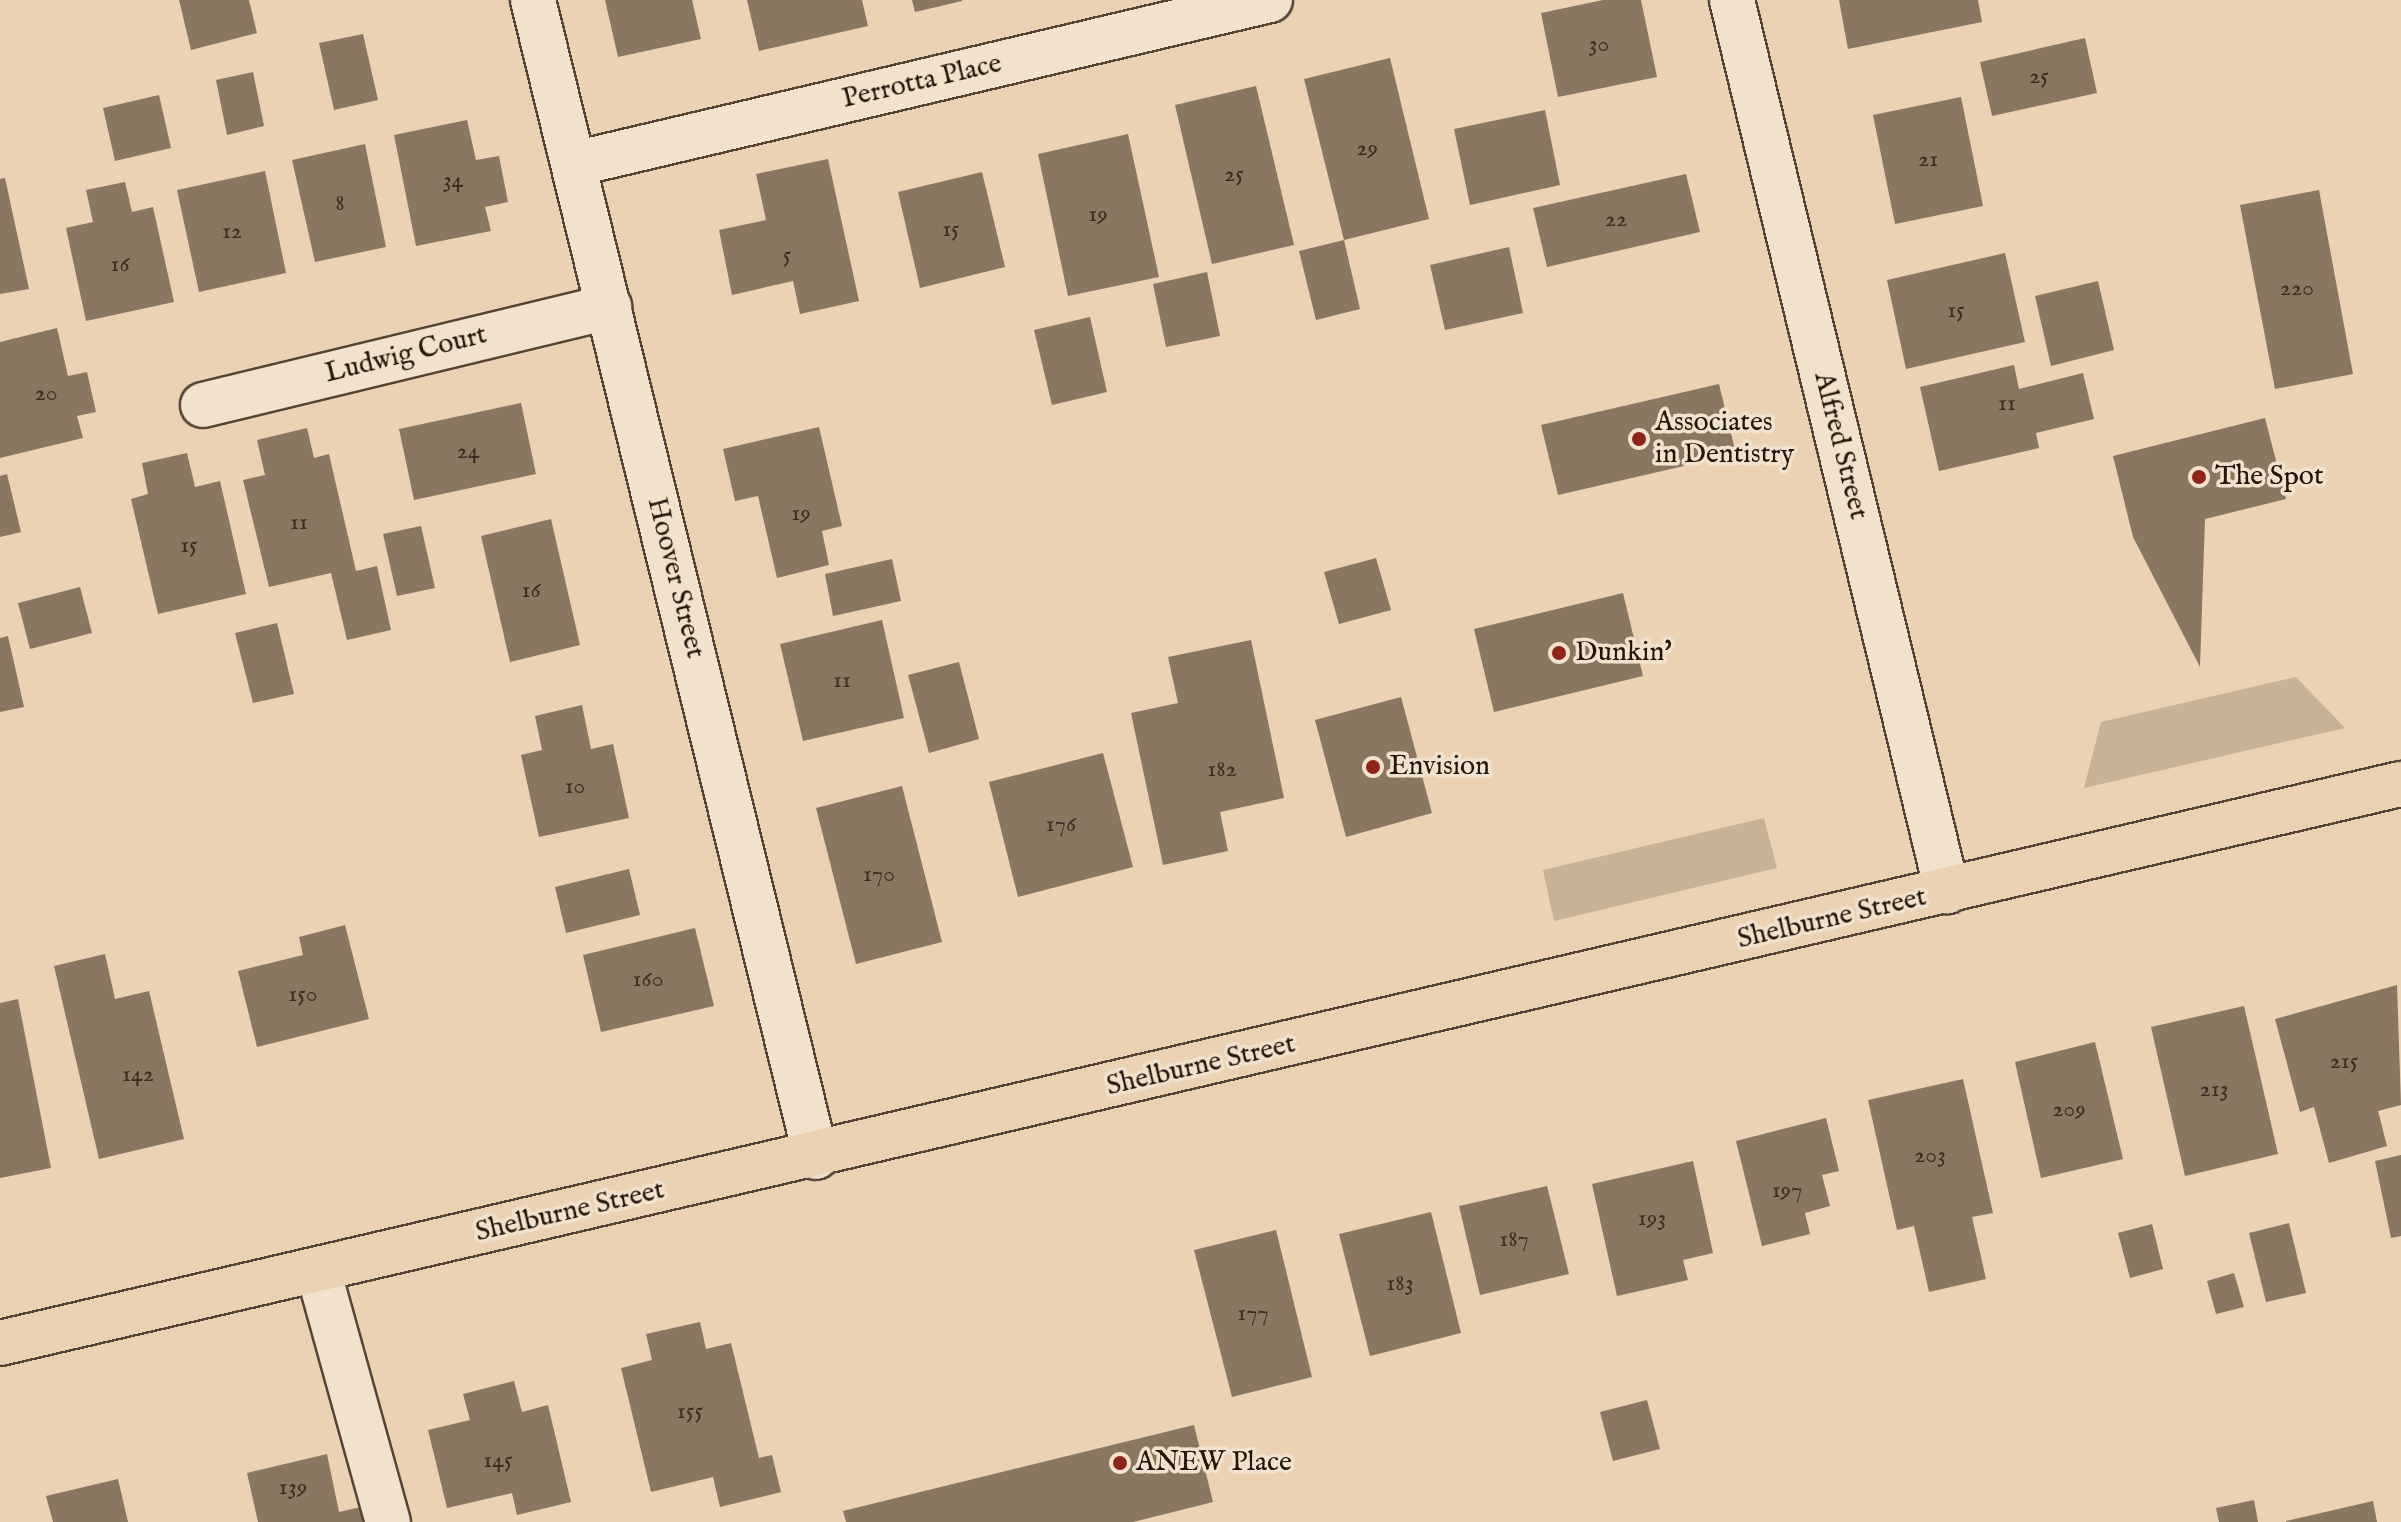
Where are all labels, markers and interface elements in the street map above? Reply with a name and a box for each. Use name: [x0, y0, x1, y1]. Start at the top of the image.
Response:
house number: 30: [1589, 31, 1609, 59]
street label: Perrotta Place: [839, 47, 1005, 117]
house number: 25: [2029, 63, 2049, 91]
house number: 29: [1356, 135, 1378, 163]
house number: 21: [1918, 146, 1938, 174]
house number: 25: [1224, 161, 1244, 189]
house number: 34: [443, 167, 463, 195]
house number: 8: [335, 190, 345, 218]
house number: 19: [1088, 201, 1108, 229]
house number: 22: [1605, 206, 1627, 234]
house number: 15: [942, 216, 960, 244]
house number: 12: [222, 218, 242, 246]
house number: 5: [783, 242, 791, 270]
house number: 16: [110, 251, 130, 279]
house number: 220: [2280, 275, 2314, 303]
house number: 15: [1947, 297, 1965, 325]
street label: Ludwig Court: [322, 319, 490, 391]
street label: Alfred Street: [1805, 369, 1875, 523]
house number: 20: [34, 380, 58, 408]
house number: 11: [1998, 390, 2016, 418]
place label: Associates in Dentistry: [1655, 406, 1794, 472]
marker: Associates in Dentistry: [1630, 430, 1648, 448]
house number: 24: [456, 438, 480, 466]
place label: The Spot: [2215, 460, 2324, 494]
marker: The Spot: [2190, 468, 2208, 486]
street label: Hoover Street: [639, 494, 711, 662]
house number: 19: [791, 500, 811, 528]
house number: 11: [290, 509, 308, 537]
house number: 15: [180, 532, 198, 560]
house number: 16: [521, 577, 541, 605]
place label: Dunkin': [1575, 636, 1672, 670]
marker: Dunkin': [1550, 644, 1568, 662]
house number: 11: [833, 667, 851, 695]
place label: Envision: [1389, 750, 1490, 784]
house number: 182: [1207, 756, 1237, 784]
marker: Envision: [1364, 758, 1382, 776]
house number: 10: [565, 773, 585, 801]
house number: 176: [1046, 811, 1076, 839]
house number: 170: [863, 861, 895, 889]
street label: Shelburne Street: [1734, 881, 1930, 957]
house number: 160: [633, 966, 663, 994]
house number: 150: [288, 981, 318, 1009]
street label: Shelburne Street: [1103, 1028, 1299, 1104]
house number: 215: [2330, 1048, 2358, 1076]
house number: 142: [122, 1061, 154, 1089]
house number: 213: [2199, 1076, 2229, 1104]
house number: 209: [2052, 1096, 2086, 1124]
house number: 203: [1914, 1142, 1946, 1170]
street label: Shelburne Street: [472, 1174, 668, 1250]
house number: 197: [1772, 1177, 1802, 1205]
house number: 193: [1638, 1205, 1666, 1233]
house number: 187: [1499, 1226, 1529, 1254]
house number: 183: [1386, 1270, 1414, 1298]
house number: 177: [1237, 1300, 1269, 1328]
house number: 155: [677, 1398, 703, 1426]
place label: ANEW Place: [1136, 1446, 1292, 1480]
house number: 145: [483, 1447, 513, 1475]
marker: ANEW Place: [1111, 1454, 1129, 1472]
house number: 139: [279, 1474, 307, 1502]

